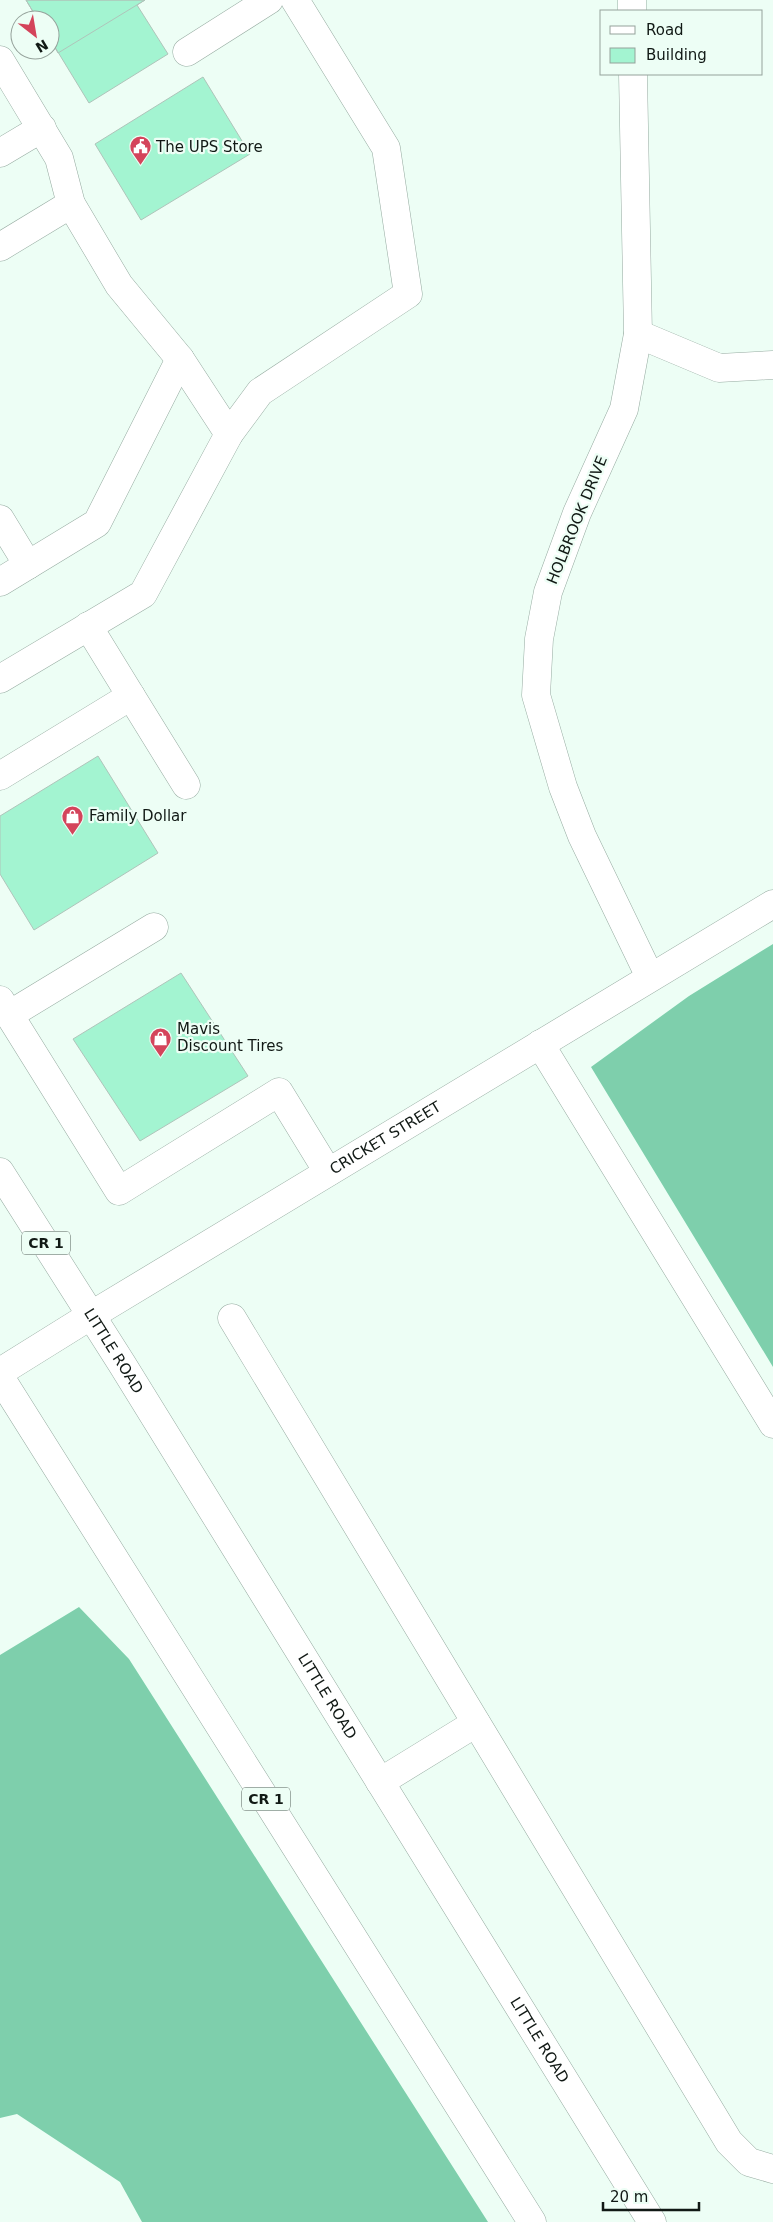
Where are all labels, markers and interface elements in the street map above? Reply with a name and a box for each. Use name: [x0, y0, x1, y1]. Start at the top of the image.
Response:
north arrow: [10, 10, 60, 60]
legend: [600, 10, 763, 75]
text: Road: [646, 21, 684, 39]
text: N: [33, 36, 51, 56]
text: Building: [646, 46, 707, 64]
public building icon: The UPS Store: [128, 135, 152, 166]
place label: The UPS Store: [155, 138, 263, 156]
street label: HOLBROOK DRIVE: [543, 453, 611, 587]
shop icon: Family Dollar: [61, 804, 85, 835]
place label: Family Dollar: [89, 807, 187, 825]
place label: Mavis Discount Tires: [177, 1020, 284, 1055]
shop icon: Mavis Discount Tires: [149, 1026, 173, 1057]
street label: CRICKET STREET: [327, 1097, 445, 1178]
road number: CR 1: [22, 1232, 70, 1254]
street label: LITTLE ROAD: [80, 1305, 147, 1397]
street label: LITTLE ROAD: [294, 1650, 360, 1742]
road number: CR 1: [242, 1788, 290, 1810]
street label: LITTLE ROAD: [506, 1994, 573, 2086]
scale bar: [603, 2180, 699, 2212]
text: 20 m: [610, 2188, 648, 2206]

